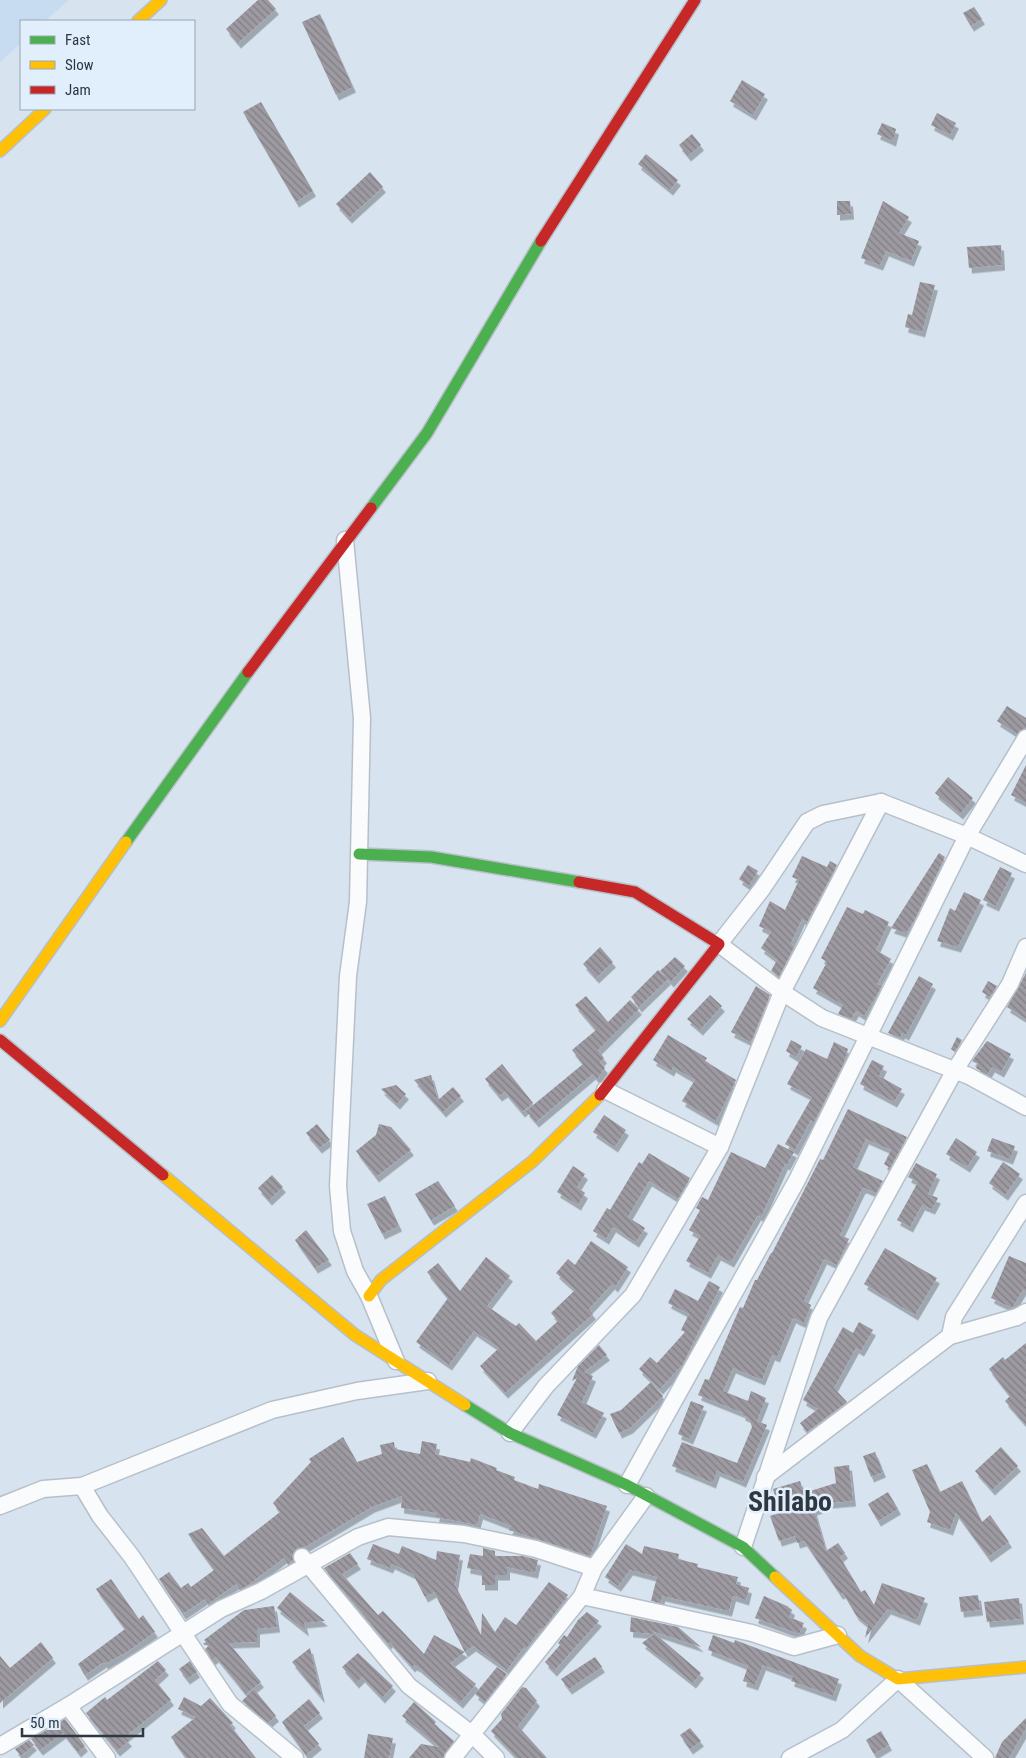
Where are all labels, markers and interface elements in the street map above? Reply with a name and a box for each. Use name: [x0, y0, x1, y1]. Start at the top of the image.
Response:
legend: [20, 20, 195, 110]
text: Fast: [65, 31, 90, 49]
text: Slow: [65, 56, 94, 74]
text: Jam: [65, 81, 91, 99]
district label: Shilabo: [748, 1485, 832, 1518]
scale bar: [22, 1706, 144, 1738]
text: 50 m: [30, 1714, 60, 1732]

